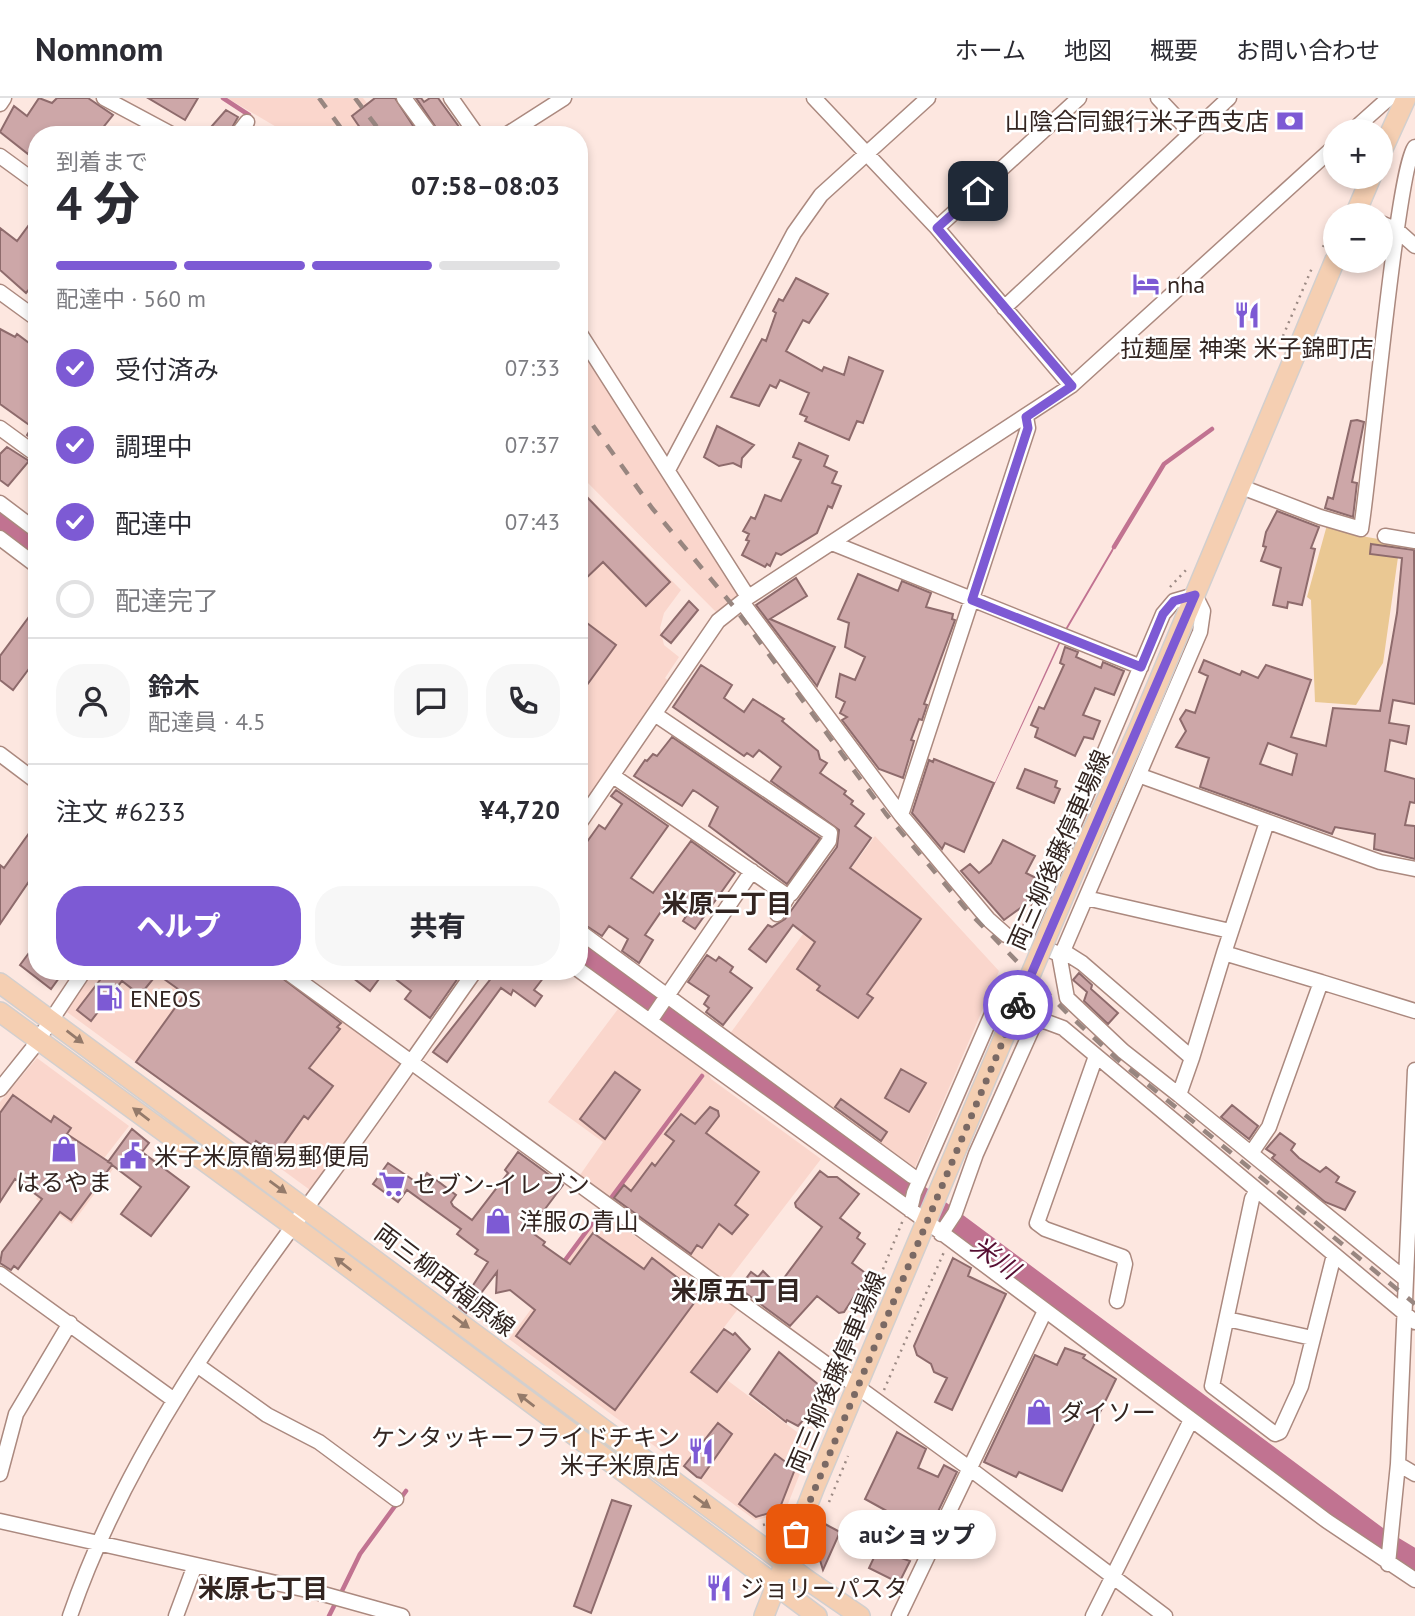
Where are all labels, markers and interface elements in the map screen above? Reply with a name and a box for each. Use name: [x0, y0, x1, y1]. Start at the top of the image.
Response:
text: Nomnom: [35, 27, 163, 70]
text: ホーム: [955, 35, 1026, 66]
text: 地図: [1064, 35, 1112, 66]
text: 概要: [1150, 35, 1198, 66]
text: お問い合わせ: [1236, 35, 1380, 66]
place label: 山陰合同銀行米子西支店: [1005, 106, 1269, 137]
bank icon: 山陰合同銀行米子西支店: [1275, 106, 1305, 136]
map controls: [1323, 119, 1393, 273]
button: +: [1323, 119, 1393, 189]
text: 到着まで: [56, 147, 148, 176]
pin: [948, 161, 1008, 221]
text: 07:58–08:03: [411, 169, 560, 202]
icon: home: [959, 172, 997, 210]
text: 4 分: [56, 173, 140, 233]
button: −: [1323, 203, 1393, 273]
hotel icon: nha: [1131, 269, 1161, 299]
place label: nha: [1167, 269, 1205, 300]
text: 配達中 · 560 m: [56, 284, 206, 313]
restaurant icon: 拉麺屋 神楽 米子錦町店: [1232, 300, 1262, 330]
place label: 拉麺屋 神楽 米子錦町店: [1121, 333, 1373, 364]
icon: check: [56, 349, 94, 387]
text: 受付済み: [115, 353, 219, 386]
text: 07:33: [505, 353, 560, 382]
icon: check: [56, 426, 94, 464]
text: 調理中: [115, 430, 193, 463]
text: 07:37: [505, 430, 560, 459]
icon: check: [56, 503, 94, 541]
text: 配達中: [115, 507, 193, 540]
text: 07:43: [505, 507, 560, 536]
text: 配達完了: [115, 584, 219, 617]
button: person: [56, 664, 130, 738]
button: chat: [394, 664, 468, 738]
button: phone: [486, 664, 560, 738]
text: 鈴木: [148, 670, 200, 703]
text: 配達員 · 4.5: [148, 707, 265, 736]
street label: 両三柳後藤停車場線: [1001, 745, 1117, 955]
text: ¥4,720: [480, 793, 560, 826]
text: 注文 #6233: [56, 795, 186, 828]
button: ヘルプ: [56, 886, 301, 966]
button: 共有: [315, 886, 560, 966]
district label: 米原二丁目: [662, 887, 792, 920]
courier: [983, 970, 1053, 1040]
fuel station icon: ENEOS: [94, 983, 124, 1013]
place label: ENEOS: [130, 983, 201, 1014]
icon: bike: [999, 986, 1037, 1024]
one-way arrow: [66, 1030, 85, 1044]
one-way arrow: [132, 1108, 150, 1122]
shop icon: はるやま: [49, 1134, 79, 1164]
public building icon: 米子米原簡易郵便局: [118, 1141, 148, 1171]
place label: 米子米原簡易郵便局: [154, 1141, 370, 1172]
place label: はるやま: [16, 1167, 112, 1198]
supermarket icon: セブン-イレブン: [377, 1169, 407, 1199]
place label: セブン-イレブン: [413, 1169, 590, 1200]
one-way arrow: [269, 1179, 287, 1193]
shop icon: 洋服の青山: [483, 1206, 513, 1236]
place label: 洋服の青山: [519, 1206, 639, 1237]
street label: 両三柳西福原線: [369, 1217, 521, 1343]
water label: 米川: [964, 1228, 1028, 1287]
one-way arrow: [335, 1257, 352, 1272]
street label: 両三柳後藤停車場線: [780, 1267, 892, 1477]
district label: 米原五丁目: [671, 1274, 801, 1307]
one-way arrow: [452, 1315, 470, 1329]
one-way arrow: [516, 1393, 535, 1407]
shop icon: ダイソー: [1024, 1397, 1054, 1427]
place label: ダイソー: [1060, 1397, 1156, 1428]
place label: ケンタッキーフライドチキン 米子米原店: [371, 1422, 680, 1481]
restaurant icon: ケンタッキーフライドチキン 米子米原店: [686, 1436, 716, 1466]
one-way arrow: [693, 1495, 711, 1509]
pin: [766, 1504, 826, 1564]
callout: auショップ: [838, 1510, 996, 1558]
icon: bag: [777, 1515, 815, 1553]
text: auショップ: [859, 1520, 975, 1549]
district label: 米原七丁目: [198, 1572, 328, 1605]
restaurant icon: ジョリーパスタ: [704, 1573, 734, 1603]
place label: ジョリーパスタ: [740, 1573, 908, 1604]

